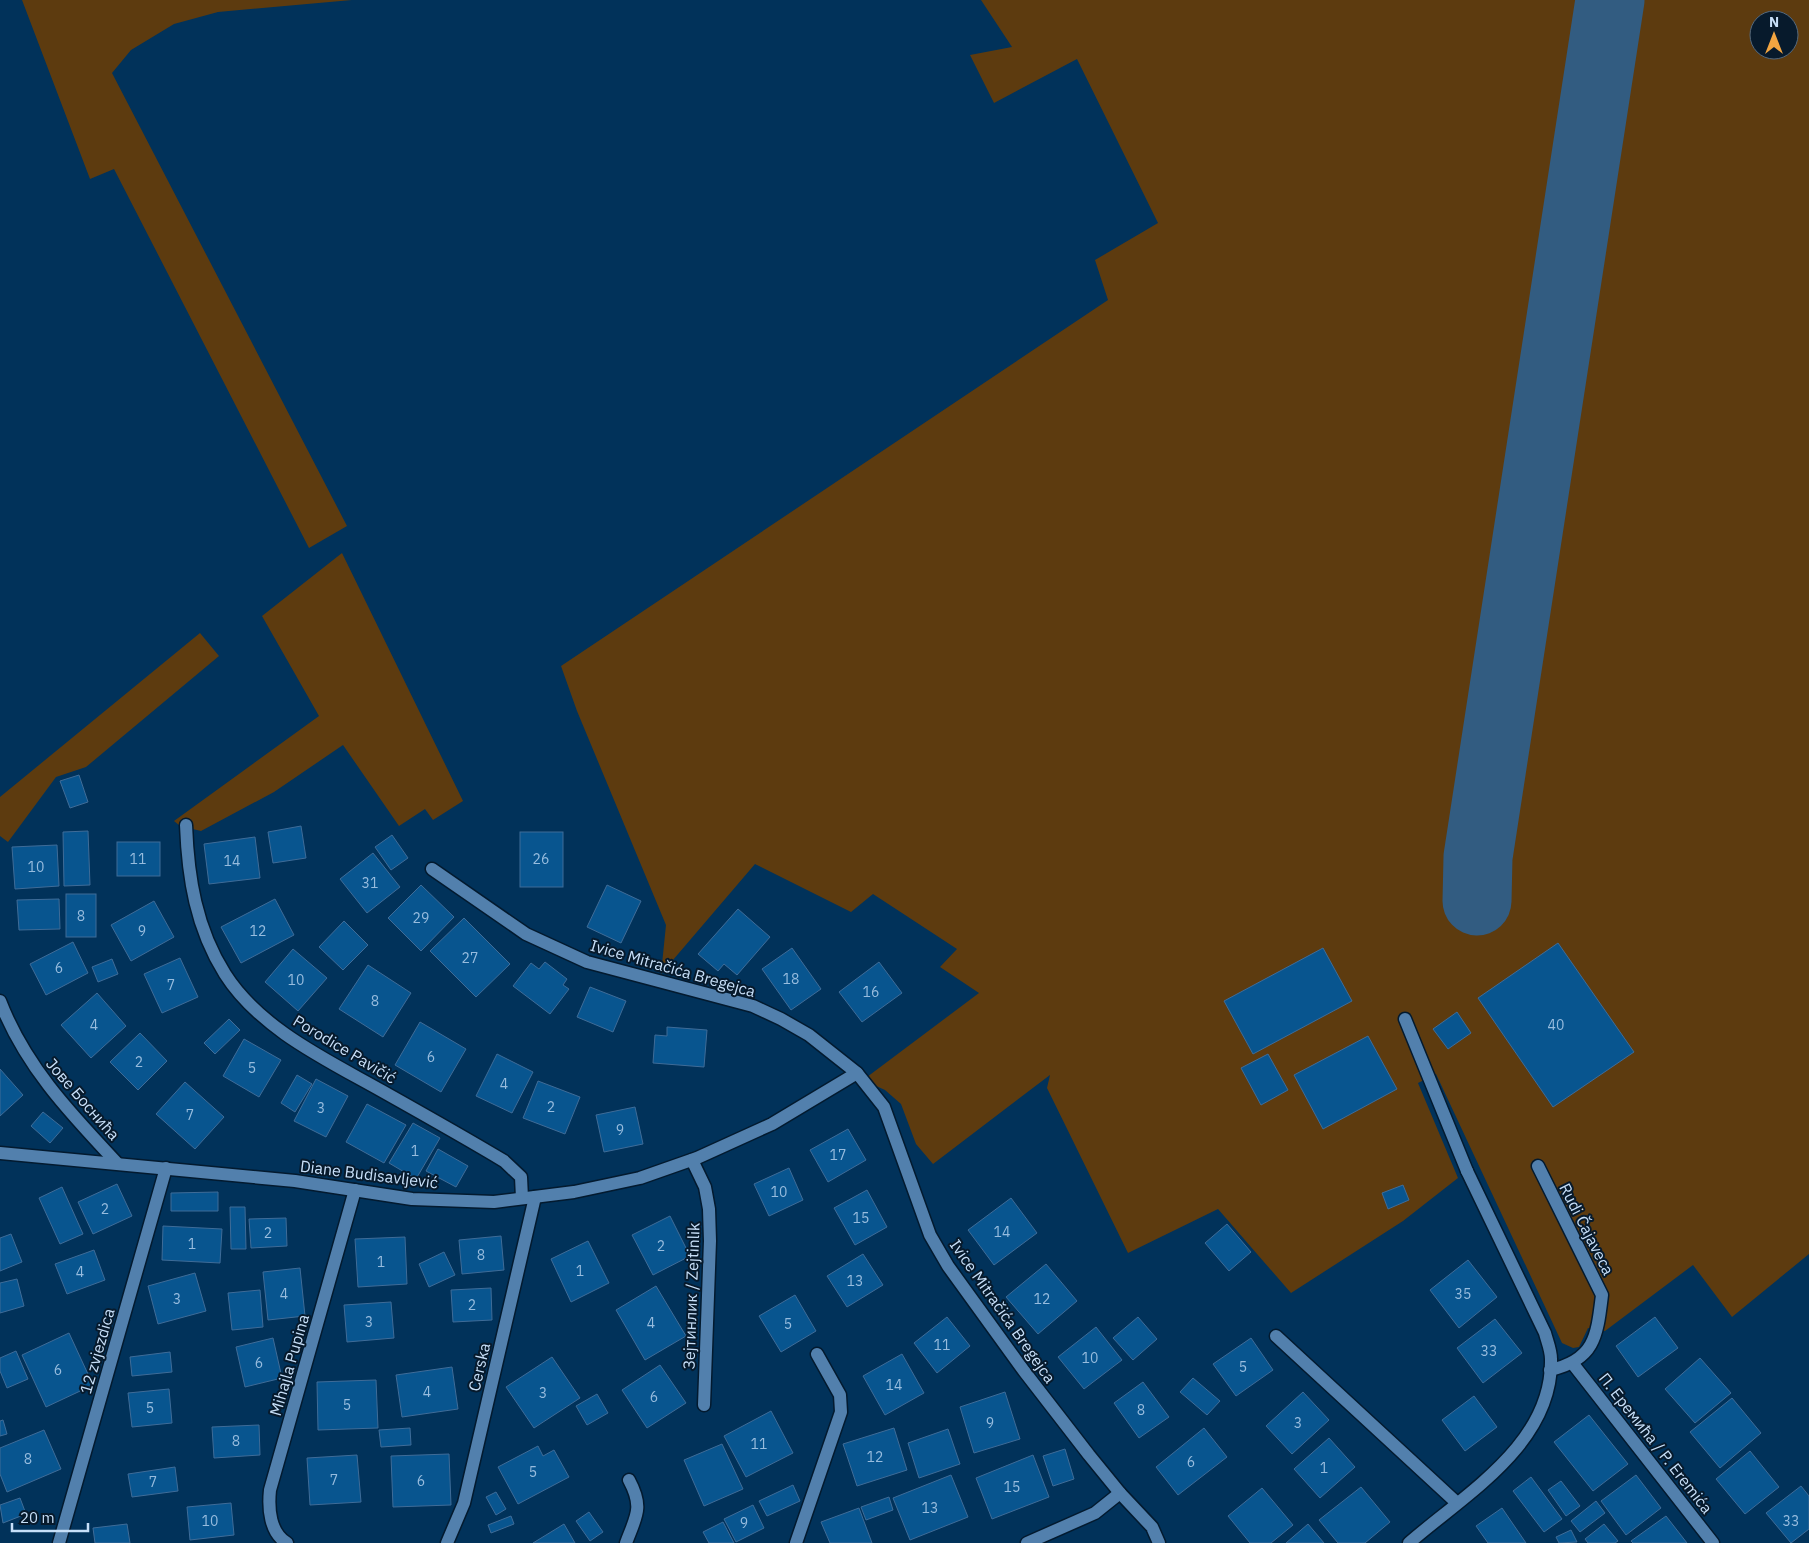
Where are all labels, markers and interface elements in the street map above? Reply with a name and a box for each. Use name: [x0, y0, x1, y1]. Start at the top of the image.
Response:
north arrow: [1749, 10, 1799, 60]
text: N: [1769, 13, 1779, 31]
house number: 11: [130, 850, 146, 868]
house number: 26: [533, 850, 549, 868]
house number: 14: [224, 852, 240, 870]
house number: 10: [28, 858, 44, 876]
house number: 31: [362, 874, 378, 892]
house number: 8: [77, 907, 85, 925]
house number: 29: [413, 909, 429, 927]
house number: 9: [138, 922, 146, 940]
house number: 12: [250, 922, 266, 940]
street label: Ivice Mitračića Bregejca: [588, 935, 758, 1001]
house number: 27: [462, 949, 478, 967]
house number: 6: [55, 959, 63, 977]
house number: 18: [783, 970, 799, 988]
house number: 10: [288, 971, 304, 989]
house number: 7: [167, 976, 175, 994]
house number: 16: [863, 983, 879, 1001]
house number: 8: [371, 992, 379, 1010]
street label: Porodice Pavičić: [290, 1010, 400, 1088]
house number: 4: [90, 1016, 98, 1034]
house number: 40: [1548, 1016, 1564, 1034]
house number: 6: [427, 1048, 435, 1066]
house number: 2: [135, 1053, 143, 1071]
street label: Јове Боснића: [42, 1054, 124, 1144]
house number: 5: [248, 1059, 256, 1077]
house number: 4: [500, 1075, 508, 1093]
house number: 2: [547, 1098, 555, 1116]
house number: 3: [317, 1099, 325, 1117]
house number: 7: [186, 1106, 194, 1124]
house number: 9: [616, 1121, 624, 1139]
house number: 1: [411, 1142, 419, 1160]
house number: 17: [830, 1146, 846, 1164]
street label: Diane Budisavljević: [299, 1156, 439, 1192]
street label: Rudi Čajaveca: [1555, 1179, 1620, 1279]
house number: 10: [771, 1183, 787, 1201]
house number: 2: [101, 1200, 109, 1218]
house number: 15: [853, 1209, 869, 1227]
street label: Зејтинлик / Zejtinlik: [678, 1222, 704, 1370]
house number: 14: [994, 1223, 1010, 1241]
house number: 2: [264, 1224, 272, 1242]
house number: 1: [188, 1235, 196, 1253]
street label: Ivice Mitračića Bregejca: [946, 1235, 1060, 1387]
house number: 2: [657, 1237, 665, 1255]
house number: 8: [477, 1246, 485, 1264]
house number: 1: [377, 1253, 385, 1271]
house number: 1: [576, 1262, 584, 1280]
house number: 4: [76, 1263, 84, 1281]
house number: 13: [847, 1272, 863, 1290]
house number: 4: [280, 1285, 288, 1303]
house number: 35: [1455, 1285, 1471, 1303]
house number: 3: [173, 1290, 181, 1308]
house number: 12: [1034, 1290, 1050, 1308]
house number: 2: [468, 1296, 476, 1314]
street label: 12 zvjezdica: [75, 1305, 119, 1396]
street label: Mihajla Pupina: [265, 1311, 313, 1418]
house number: 3: [365, 1313, 373, 1331]
house number: 4: [647, 1314, 655, 1332]
house number: 5: [784, 1315, 792, 1333]
house number: 11: [934, 1336, 950, 1354]
street label: Cerska: [464, 1340, 494, 1393]
house number: 33: [1481, 1342, 1497, 1360]
house number: 10: [1082, 1349, 1098, 1367]
house number: 6: [255, 1354, 263, 1372]
house number: 5: [1239, 1358, 1247, 1376]
house number: 6: [54, 1361, 62, 1379]
street label: П. Еремића / P. Eremića: [1595, 1369, 1717, 1518]
house number: 14: [886, 1376, 902, 1394]
house number: 4: [423, 1383, 431, 1401]
house number: 3: [539, 1384, 547, 1402]
house number: 6: [650, 1388, 658, 1406]
house number: 5: [343, 1396, 351, 1414]
house number: 5: [146, 1399, 154, 1417]
house number: 8: [1137, 1401, 1145, 1419]
house number: 9: [986, 1414, 994, 1432]
house number: 3: [1294, 1414, 1302, 1432]
house number: 8: [232, 1432, 240, 1450]
house number: 11: [751, 1435, 767, 1453]
house number: 12: [867, 1448, 883, 1466]
house number: 8: [24, 1450, 32, 1468]
house number: 6: [1187, 1453, 1195, 1471]
house number: 1: [1320, 1459, 1328, 1477]
house number: 5: [529, 1463, 537, 1481]
house number: 7: [330, 1471, 338, 1489]
house number: 6: [417, 1472, 425, 1490]
house number: 7: [149, 1473, 157, 1491]
house number: 15: [1004, 1478, 1020, 1496]
house number: 13: [922, 1499, 938, 1517]
scale bar: [12, 1500, 89, 1532]
text: 20 m: [20, 1508, 55, 1527]
house number: 10: [202, 1512, 218, 1530]
house number: 33: [1783, 1512, 1799, 1530]
house number: 9: [740, 1514, 748, 1532]

